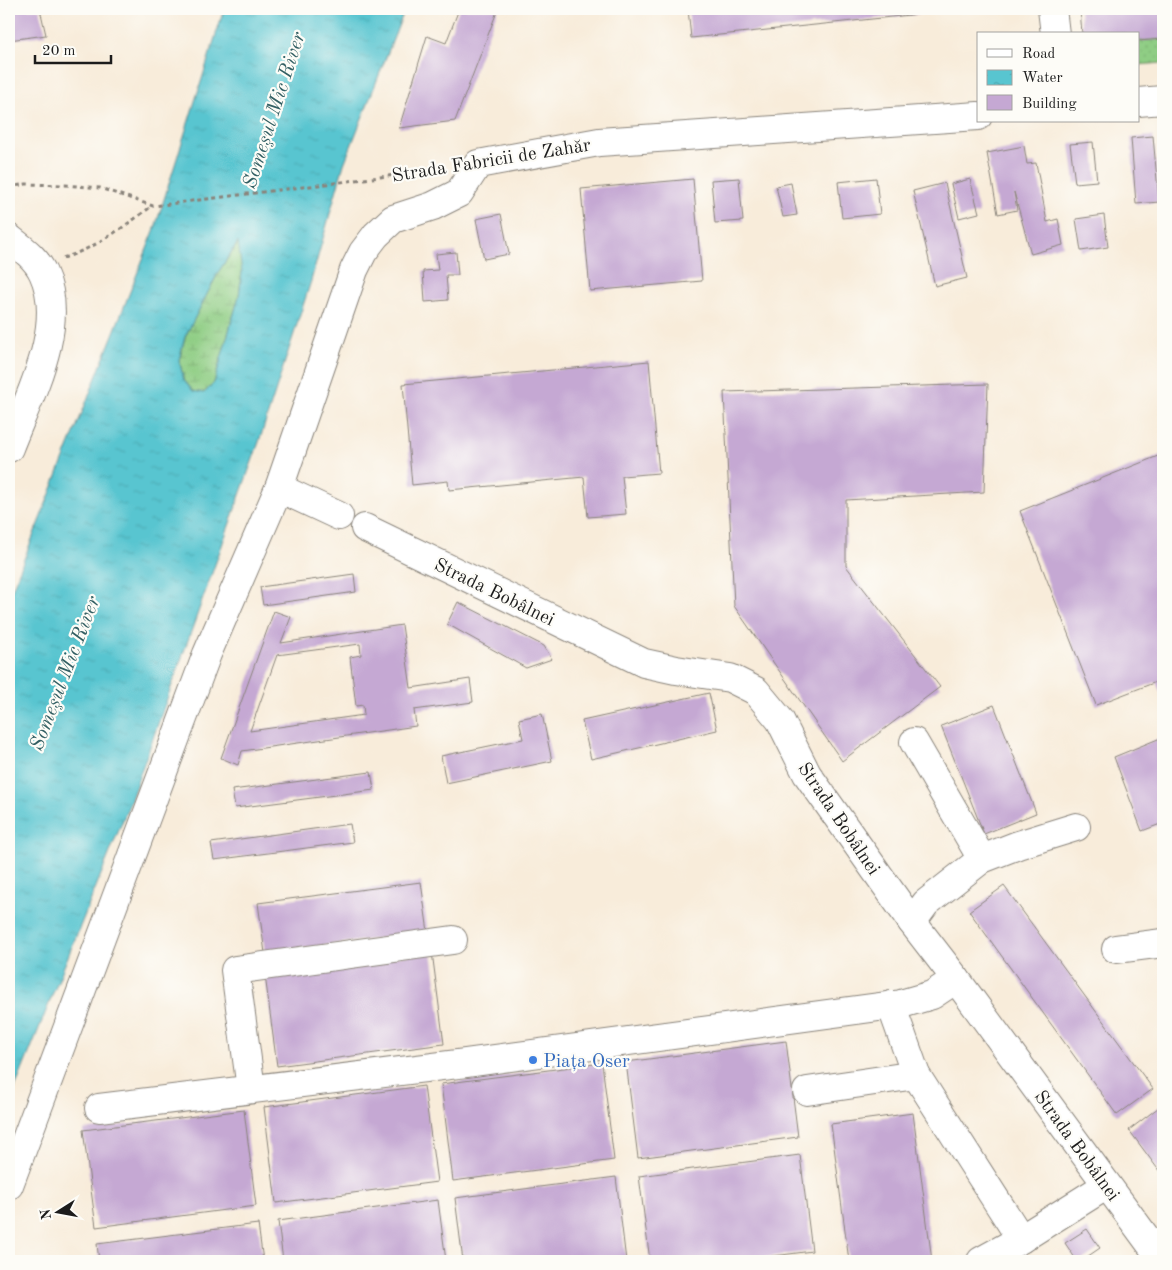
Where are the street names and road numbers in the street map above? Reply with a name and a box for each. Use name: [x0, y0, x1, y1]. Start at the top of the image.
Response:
street label: Strada Fabricii de Zahăr: [391, 136, 592, 187]
street label: Strada Bobâlnei: [431, 556, 557, 631]
street label: Strada Bobâlnei: [793, 760, 882, 879]
street label: Strada Bobâlnei: [1030, 1088, 1122, 1205]

